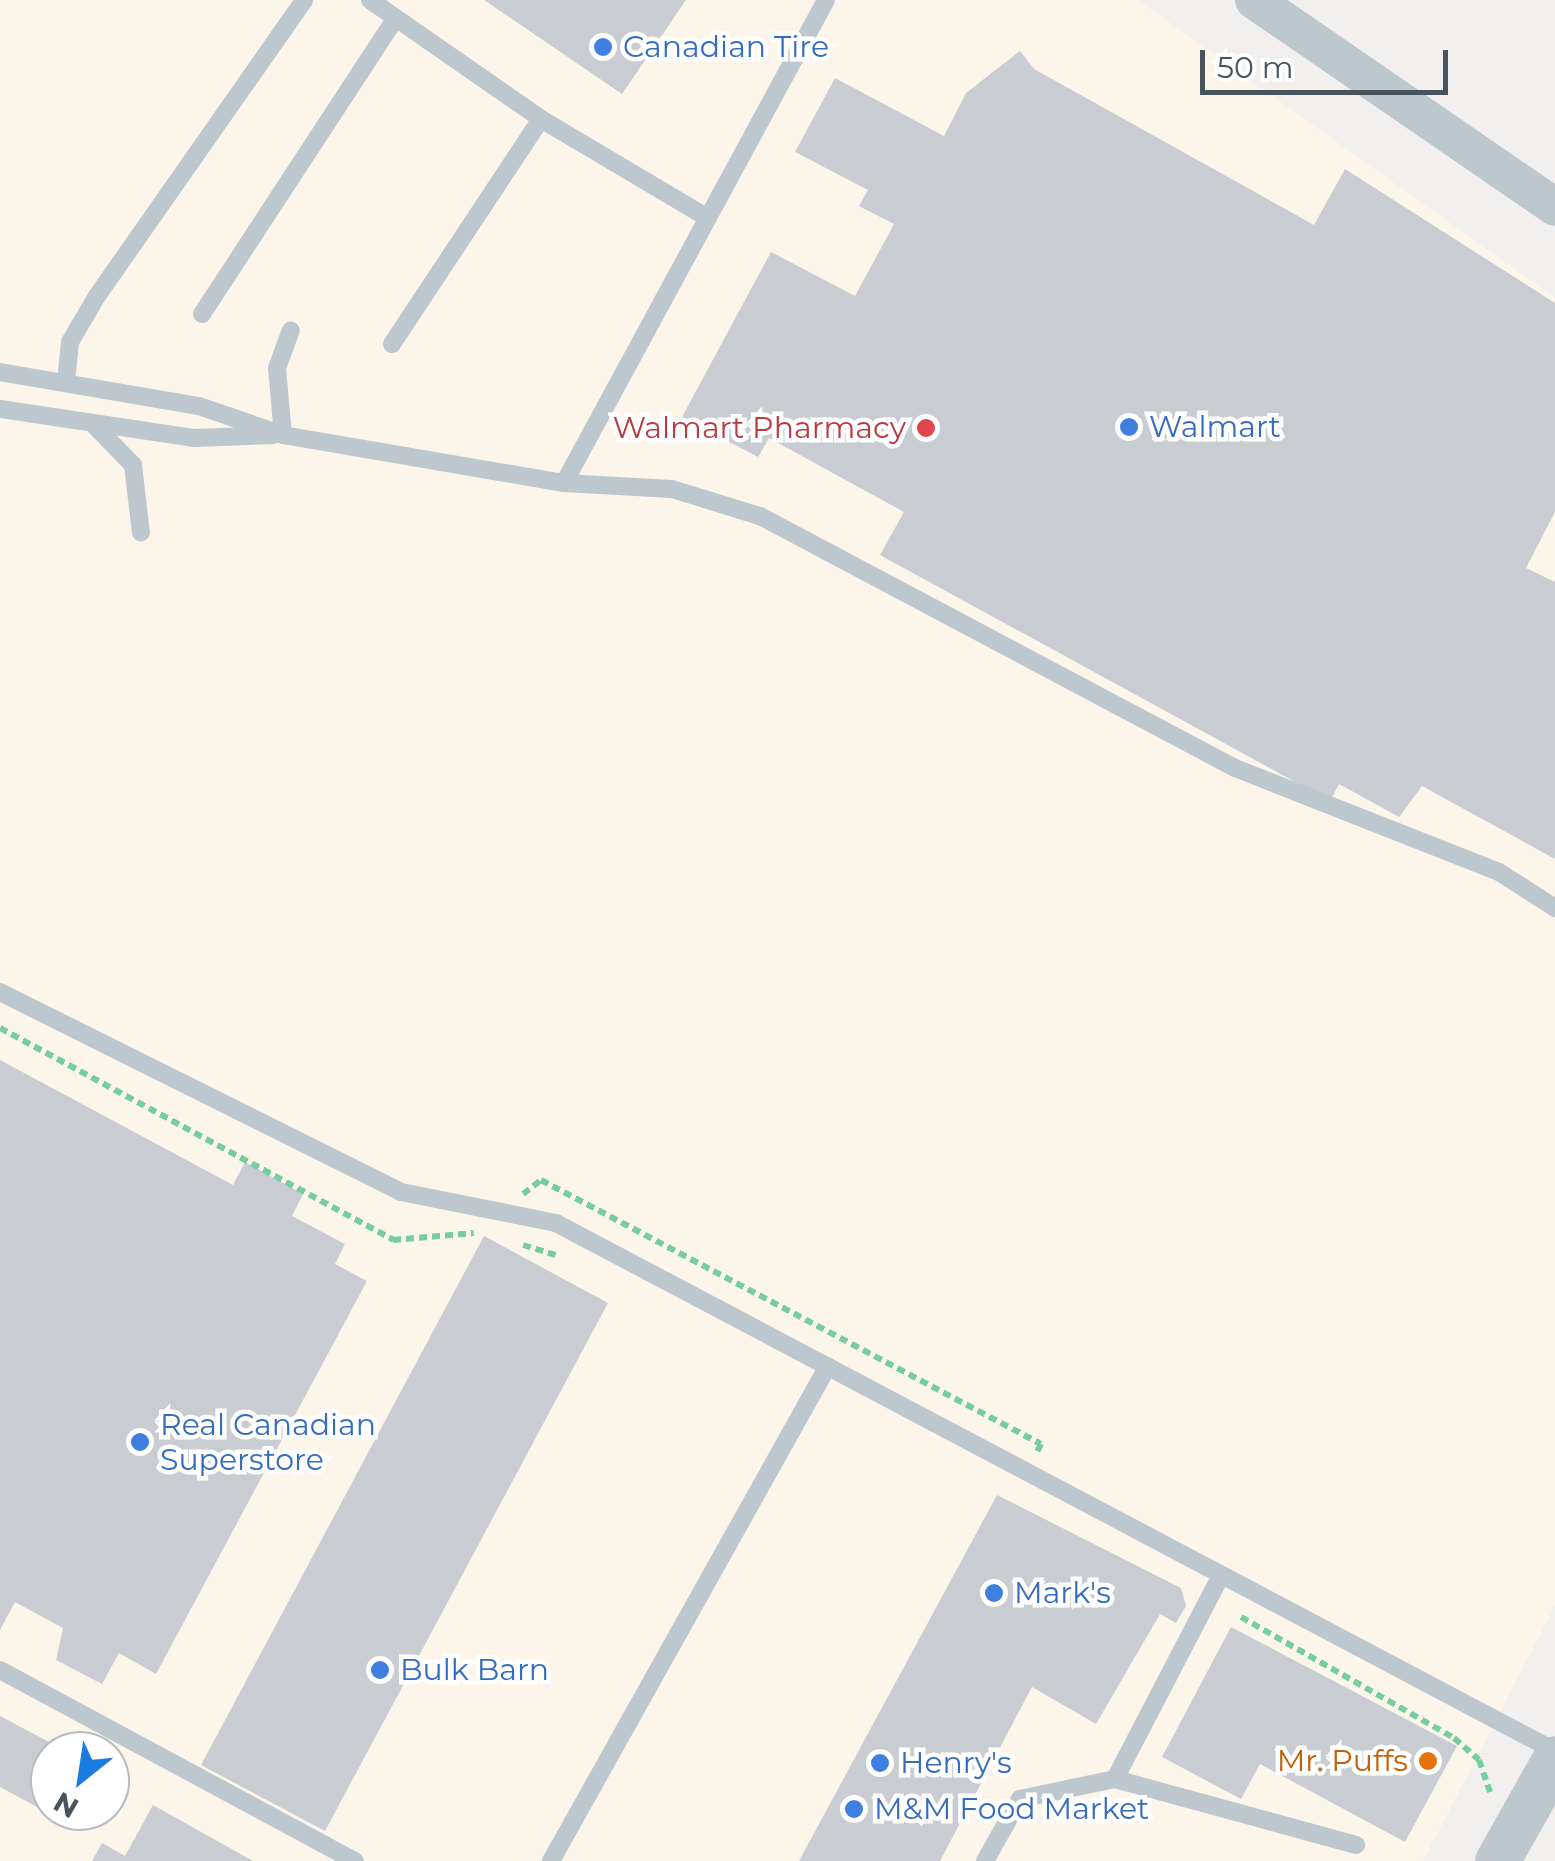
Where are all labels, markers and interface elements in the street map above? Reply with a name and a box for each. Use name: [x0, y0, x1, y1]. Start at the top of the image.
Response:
place label: Canadian Tire: [623, 29, 829, 65]
scale bar: [1205, 30, 1452, 92]
marker: Canadian Tire: [592, 36, 614, 58]
text: 50 m: [1217, 49, 1294, 86]
place label: Walmart: [1149, 409, 1281, 445]
place label: Walmart Pharmacy: [613, 410, 906, 446]
marker: Walmart: [1118, 416, 1140, 438]
marker: Walmart Pharmacy: [915, 417, 937, 439]
place label: Real Canadian Superstore: [160, 1407, 376, 1478]
marker: Real Canadian Superstore: [129, 1431, 151, 1453]
place label: Mark's: [1014, 1575, 1111, 1611]
marker: Mark's: [983, 1582, 1005, 1604]
place label: Bulk Barn: [400, 1652, 549, 1688]
marker: Bulk Barn: [369, 1659, 391, 1681]
north arrow: [30, 1731, 130, 1831]
place label: Mr. Puffs: [1277, 1743, 1408, 1779]
place label: Henry's: [900, 1745, 1012, 1781]
marker: Mr. Puffs: [1417, 1750, 1439, 1772]
marker: Henry's: [869, 1752, 891, 1774]
text: N: [48, 1785, 84, 1826]
place label: M&M Food Market: [874, 1791, 1149, 1827]
marker: M&M Food Market: [843, 1798, 865, 1820]

